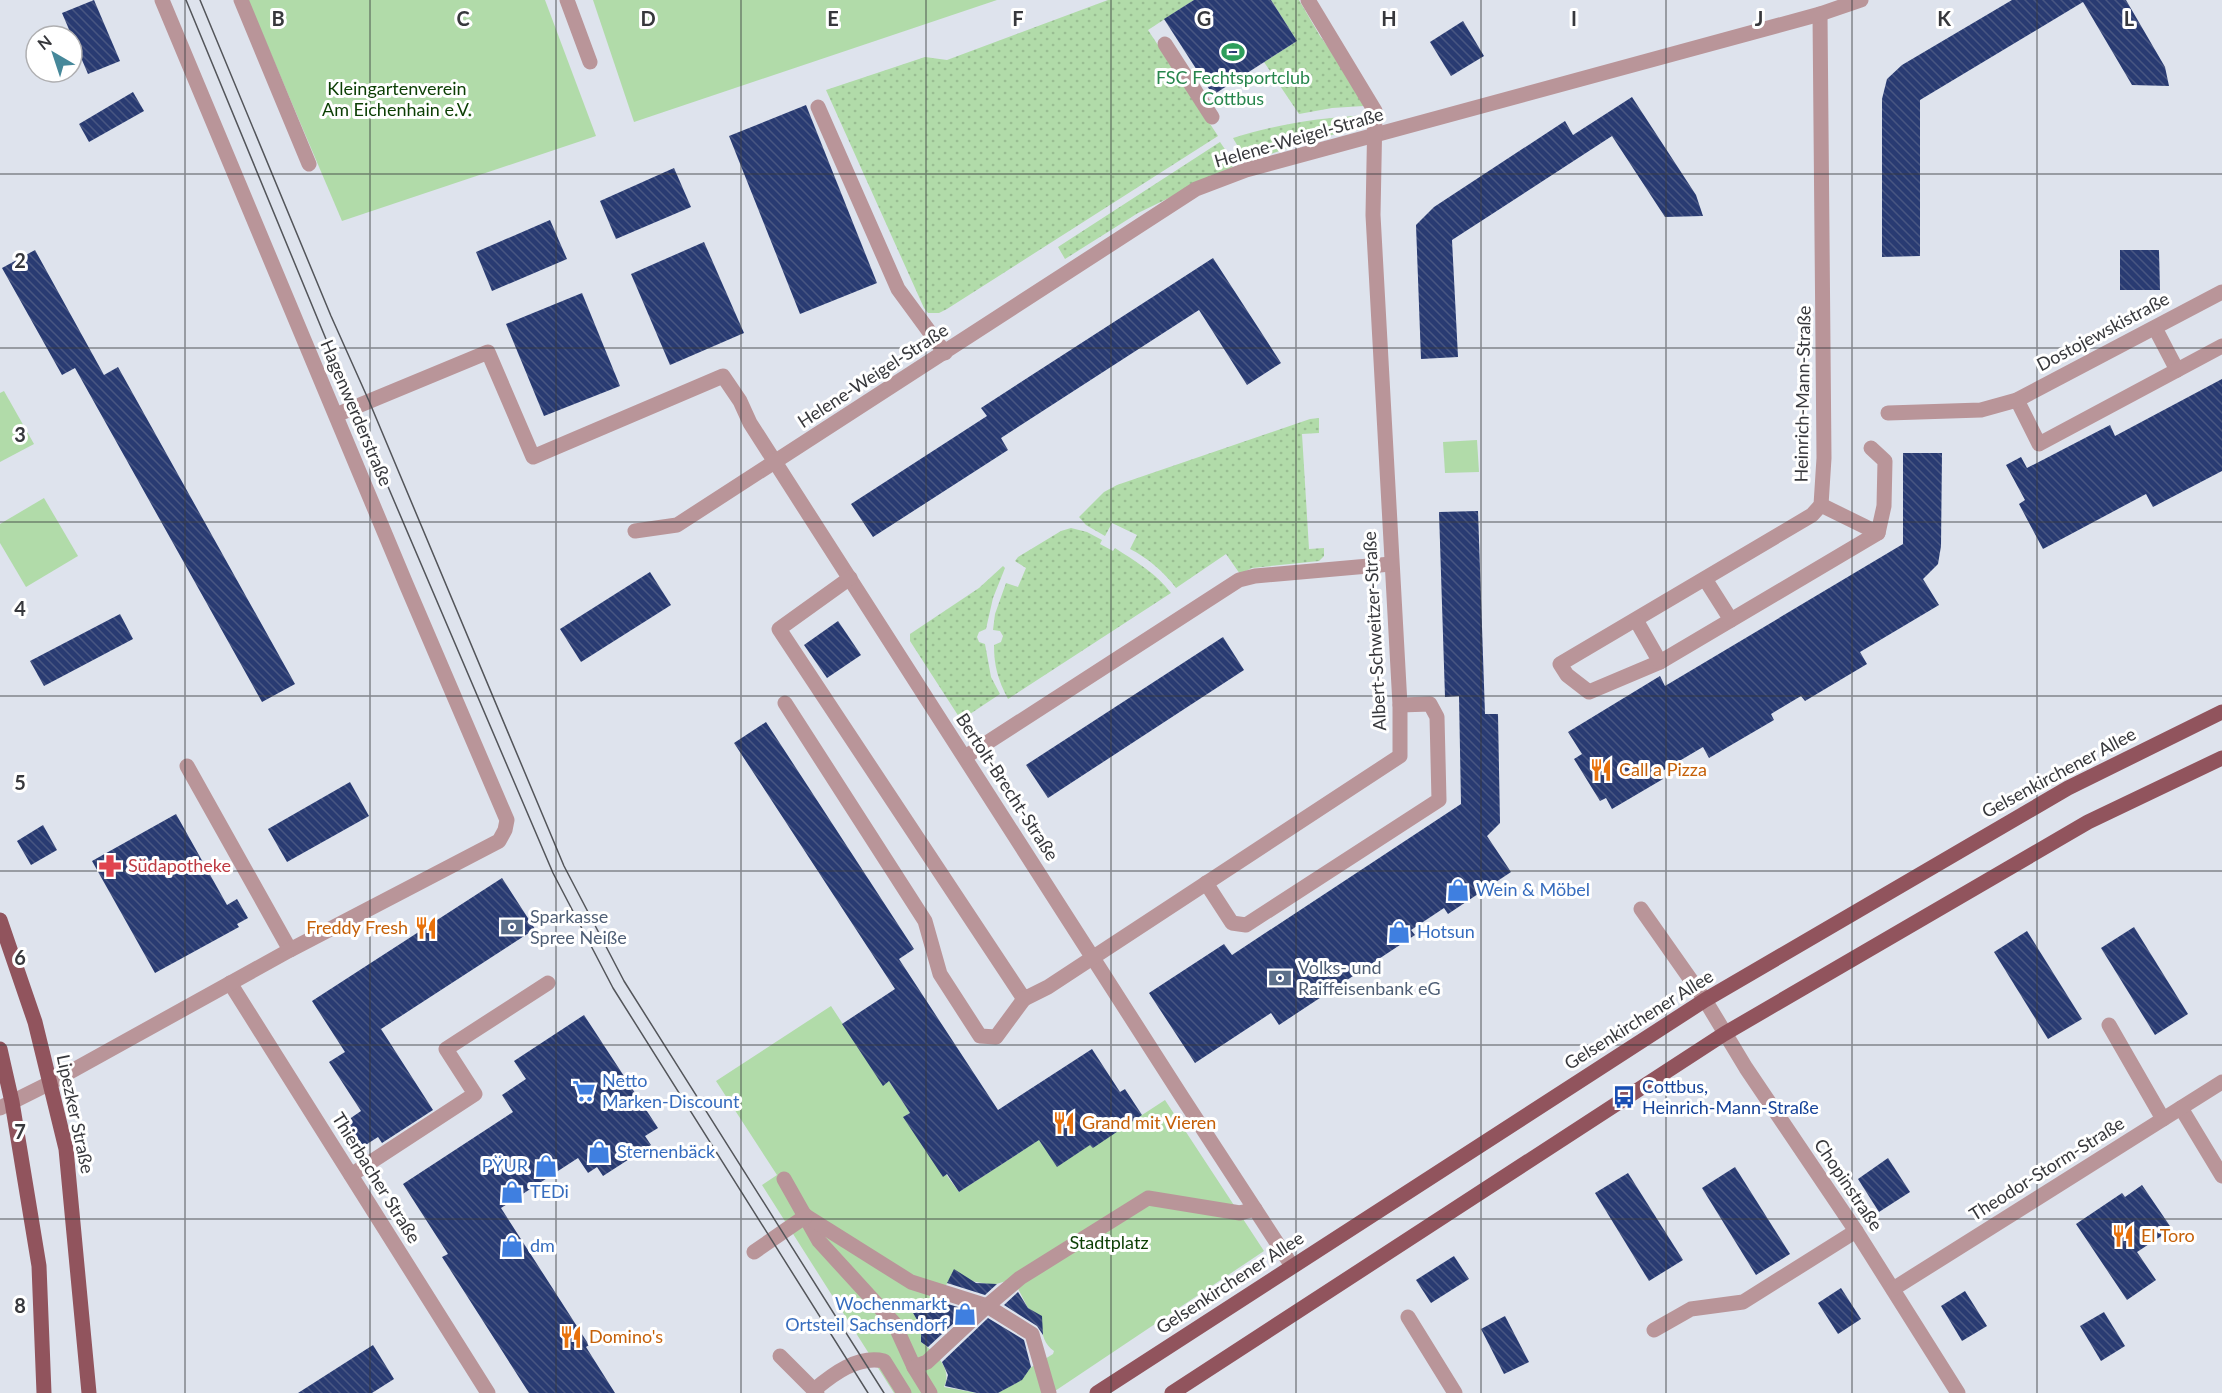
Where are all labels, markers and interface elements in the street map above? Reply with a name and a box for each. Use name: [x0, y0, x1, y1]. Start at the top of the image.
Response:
text: B: [271, 6, 285, 30]
text: C: [456, 6, 470, 30]
text: D: [640, 6, 656, 30]
text: E: [827, 6, 839, 30]
text: F: [1012, 6, 1024, 30]
text: G: [1197, 6, 1211, 30]
text: H: [1381, 6, 1397, 30]
text: I: [1571, 6, 1577, 30]
text: J: [1755, 6, 1763, 30]
text: K: [1937, 6, 1951, 30]
text: L: [2124, 6, 2135, 30]
north arrow: [24, 24, 84, 84]
text: N: [33, 31, 55, 53]
sports icon: FSC Fechtsportclub Cottbus: [1220, 39, 1246, 65]
place label: FSC Fechtsportclub Cottbus: [1156, 66, 1310, 109]
park label: Kleingartenverein Am Eichenhain e.V.: [322, 77, 472, 120]
street label: Helene-Weigel-Straße: [1212, 102, 1386, 172]
text: 2: [14, 248, 26, 272]
street label: Dostojewskistraße: [2033, 287, 2173, 375]
street label: Heinrich-Mann-Straße: [1789, 305, 1815, 483]
street label: Helene-Weigel-Straße: [793, 318, 952, 432]
street label: Hagenwerderstraße: [316, 336, 398, 489]
text: 3: [14, 422, 26, 446]
street label: Albert-Schweitzer-Straße: [1358, 531, 1390, 731]
text: 4: [14, 596, 26, 620]
street label: Bertolt-Brecht-Straße: [952, 709, 1064, 864]
street label: Gelsenkirchener Allee: [1978, 722, 2139, 822]
restaurant icon: Call a Pizza: [1588, 757, 1614, 783]
place label: Call a Pizza: [1619, 758, 1707, 780]
text: 5: [14, 770, 26, 794]
pharmacy icon: Südapotheke: [97, 853, 123, 879]
place label: Südapotheke: [128, 854, 231, 876]
shop icon: Wein & Möbel: [1445, 877, 1471, 903]
place label: Wein & Möbel: [1476, 878, 1590, 900]
place label: Sparkasse Spree Neiße: [530, 905, 627, 948]
bank icon: Sparkasse Spree Neiße: [499, 914, 525, 940]
restaurant icon: Freddy Fresh: [413, 915, 439, 941]
place label: Freddy Fresh: [306, 916, 408, 938]
shop icon: Hotsun: [1386, 919, 1412, 945]
place label: Hotsun: [1417, 920, 1475, 942]
text: 6: [14, 945, 26, 969]
place label: Volks- und Raiffeisenbank eG: [1298, 956, 1441, 999]
street label: Gelsenkirchener Allee: [1560, 964, 1717, 1074]
bank icon: Volks- und Raiffeisenbank eG: [1267, 965, 1293, 991]
street label: Lipezker Straße: [53, 1052, 99, 1175]
place label: Netto Marken-Discount: [602, 1069, 740, 1112]
place label: Cottbus, Heinrich-Mann-Straße: [1642, 1075, 1819, 1118]
supermarket icon: Netto Marken-Discount: [571, 1078, 597, 1104]
bus stop icon: Cottbus, Heinrich-Mann-Straße: [1611, 1084, 1637, 1110]
street label: Thierbacher Straße: [328, 1108, 426, 1247]
restaurant icon: Grand mit Vieren: [1051, 1110, 1077, 1136]
place label: Grand mit Vieren: [1082, 1111, 1216, 1133]
street label: Theodor-Storm-Straße: [1965, 1112, 2128, 1225]
text: 7: [14, 1119, 26, 1143]
street label: Chopinstraße: [1810, 1134, 1888, 1235]
shop icon: Sternenbäck: [586, 1139, 612, 1165]
place label: Sternenbäck: [617, 1140, 716, 1162]
shop icon: PŸUR: [533, 1153, 559, 1179]
place label: PŸUR: [482, 1154, 529, 1176]
shop icon: TEDi: [499, 1179, 525, 1205]
place label: TEDi: [530, 1180, 569, 1202]
restaurant icon: El Toro: [2110, 1223, 2136, 1249]
place label: El Toro: [2141, 1224, 2195, 1246]
street label: Gelsenkirchener Allee: [1152, 1226, 1307, 1338]
park label: Stadtplatz: [1069, 1231, 1149, 1253]
shop icon: dm: [499, 1233, 525, 1259]
place label: dm: [530, 1234, 555, 1256]
place label: Wochenmarkt Ortsteil Sachsendorf: [785, 1292, 948, 1335]
text: 8: [14, 1293, 26, 1317]
shop icon: Wochenmarkt Ortsteil Sachsendorf: [952, 1301, 978, 1327]
restaurant icon: Domino's: [558, 1324, 584, 1350]
place label: Domino's: [589, 1325, 663, 1347]

